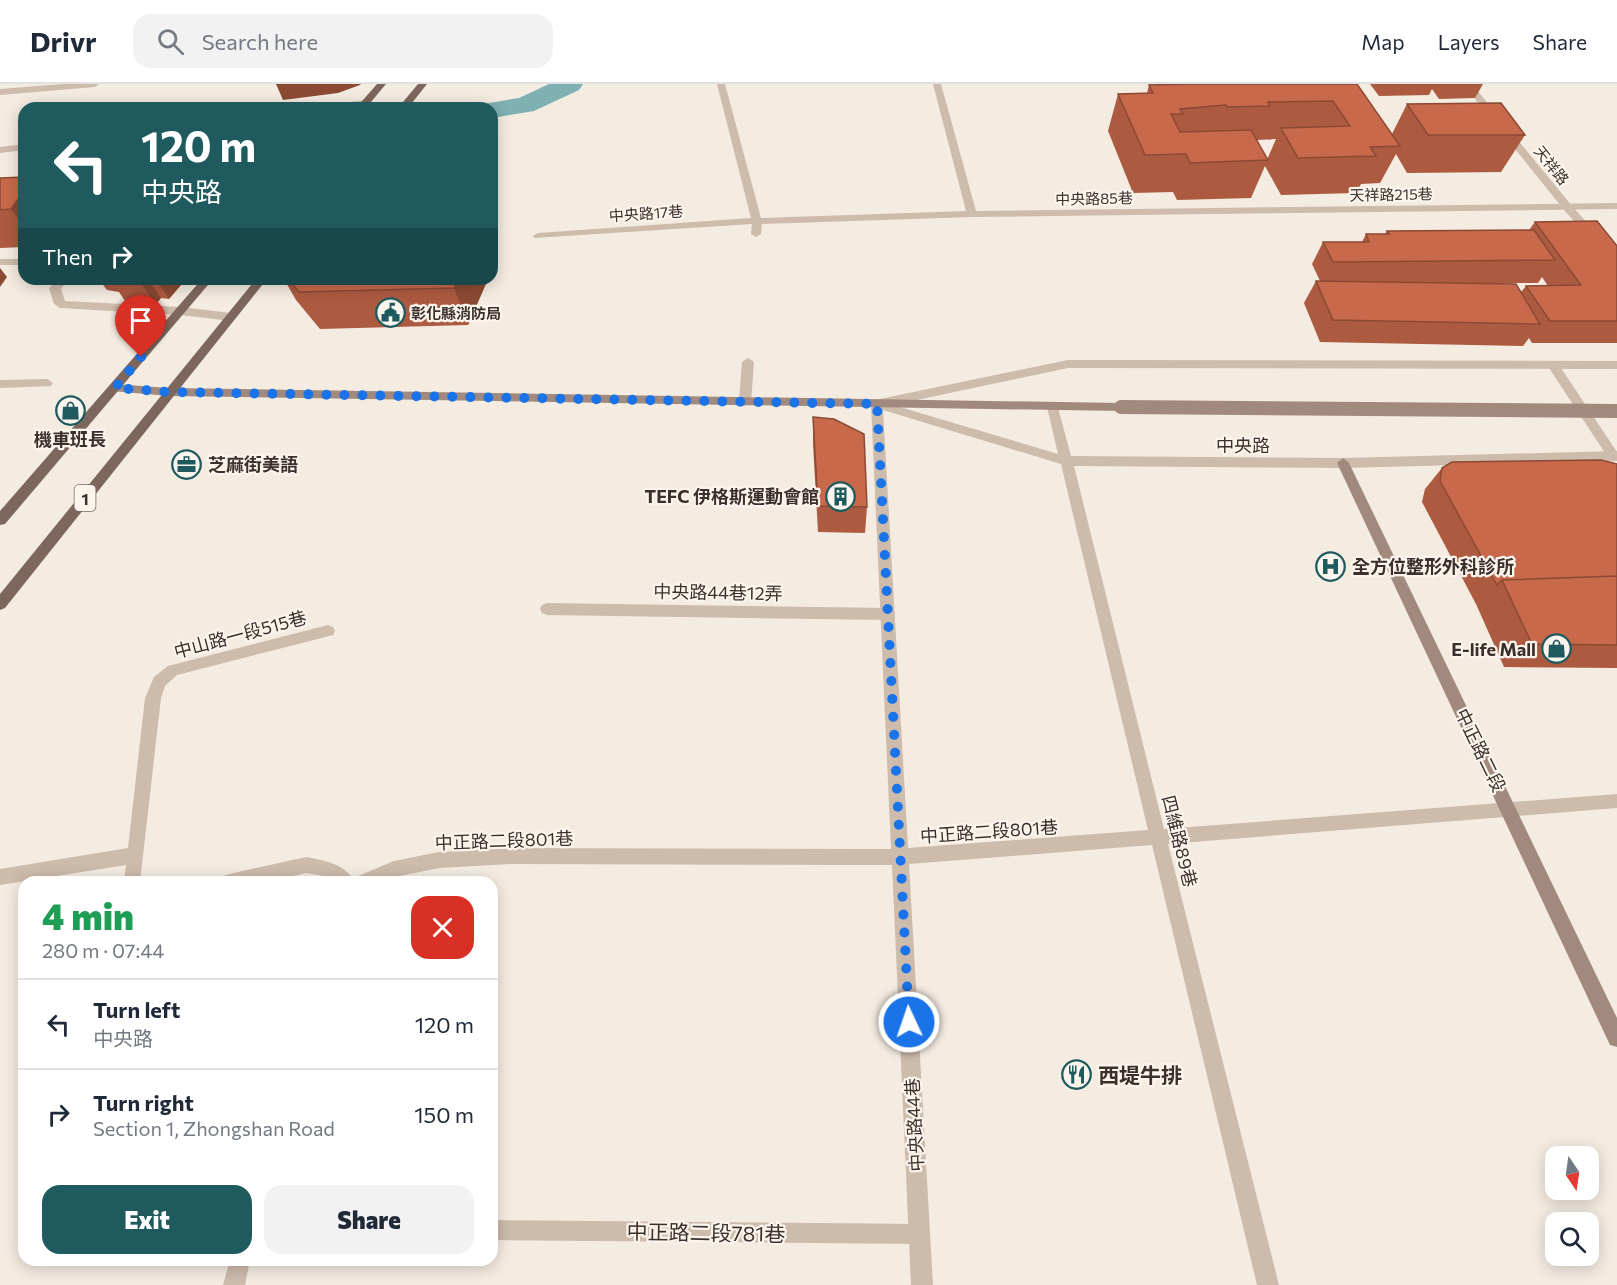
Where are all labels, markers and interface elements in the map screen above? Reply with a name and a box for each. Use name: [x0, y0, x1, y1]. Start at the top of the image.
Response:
search box: [133, 14, 553, 68]
text: Drivr: [30, 24, 97, 58]
icon: search: [154, 25, 187, 58]
text: Search here: [202, 28, 318, 55]
text: Map: [1361, 29, 1405, 54]
text: Layers: [1438, 29, 1500, 54]
text: Share: [1533, 29, 1587, 54]
text: 120 m: [141, 119, 256, 171]
icon: left: [42, 126, 120, 204]
street label: 天祥路: [1531, 142, 1573, 188]
text: 中央路: [141, 175, 222, 208]
street label: 天祥路215巷: [1349, 184, 1433, 204]
street label: 中央路85巷: [1055, 188, 1133, 208]
street label: 中央路17巷: [608, 201, 684, 225]
icon: right: [105, 240, 138, 273]
text: Then: [42, 243, 93, 270]
pin: [115, 295, 166, 357]
public building icon: 彰化縣消防局: [374, 297, 406, 329]
icon: arrive: [124, 304, 157, 337]
place label: 彰化縣消防局: [411, 304, 501, 322]
shop icon: 機車班長: [54, 394, 86, 426]
place label: 機車班長: [34, 428, 106, 450]
street label: 中央路: [1216, 434, 1270, 456]
office icon: 芝麻街美語: [171, 448, 203, 480]
place label: 芝麻街美語: [208, 453, 298, 475]
building icon: TEFC 伊格斯運動會館: [824, 480, 856, 512]
road number: 1: [74, 485, 96, 511]
place label: TEFC 伊格斯運動會館: [645, 485, 819, 507]
hospital icon: 全方位整形外科診所: [1315, 550, 1347, 582]
place label: 全方位整形外科診所: [1352, 555, 1514, 577]
street label: 中央路44巷12弄: [653, 580, 783, 604]
street label: 中山路一段515巷: [171, 606, 309, 662]
shop icon: E-life Mall: [1541, 633, 1573, 665]
place label: E-life Mall: [1451, 638, 1536, 660]
street label: 中正路二段: [1451, 705, 1511, 795]
street label: 四維路89巷: [1158, 793, 1202, 889]
street label: 中正路二段801巷: [919, 815, 1059, 847]
street label: 中正路二段801巷: [434, 827, 574, 853]
text: 4 min: [42, 893, 134, 937]
button: close: [411, 896, 474, 959]
text: 280 m · 07:44: [42, 938, 164, 962]
position arrow: [877, 990, 941, 1054]
text: Turn left: [93, 996, 180, 1023]
icon: left: [42, 1008, 75, 1041]
text: 120 m: [415, 1011, 474, 1038]
text: 中央路: [93, 1026, 153, 1050]
restaurant icon: 西堤牛排: [1061, 1058, 1093, 1090]
place label: 西堤牛排: [1098, 1062, 1182, 1087]
street label: 中央路44巷: [901, 1078, 927, 1172]
text: Turn right: [93, 1089, 194, 1116]
icon: right: [42, 1098, 75, 1131]
text: 150 m: [414, 1101, 474, 1128]
text: Section 1, Zhongshan Road: [93, 1116, 335, 1140]
north arrow: [1545, 1146, 1599, 1200]
map controls: [1545, 1146, 1599, 1266]
button: Exit: [42, 1185, 252, 1254]
button: Share: [264, 1185, 474, 1254]
button: search: [1545, 1212, 1599, 1266]
street label: 中正路二段781巷: [626, 1218, 786, 1246]

